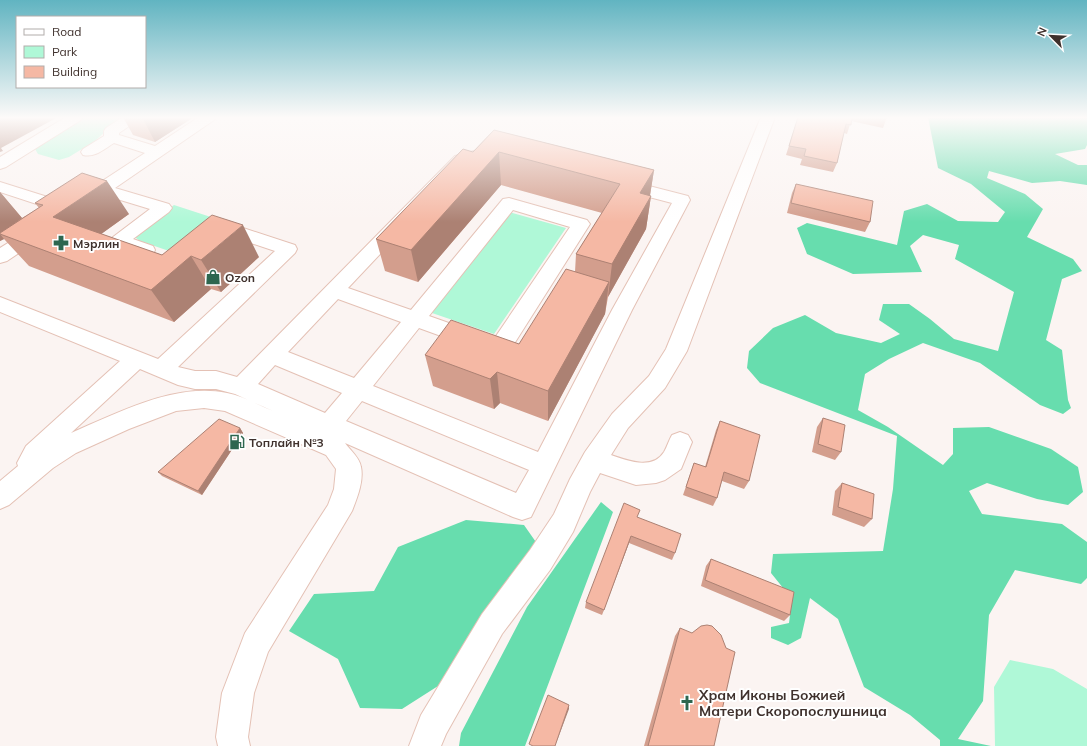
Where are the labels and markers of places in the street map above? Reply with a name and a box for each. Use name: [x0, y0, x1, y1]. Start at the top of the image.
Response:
pharmacy icon: Мэрлин: [52, 234, 70, 252]
place label: Мэрлин: [73, 236, 120, 251]
shop icon: Ozon: [204, 268, 222, 286]
place label: Ozon: [225, 270, 255, 285]
fuel station icon: Топлайн №3: [228, 433, 246, 451]
place label: Топлайн №3: [249, 435, 324, 450]
place label: Храм Иконы Божией Матери Скоропослушница: [698, 686, 887, 720]
church icon: Храм Иконы Божией Матери Скоропослушница: [678, 694, 696, 712]

